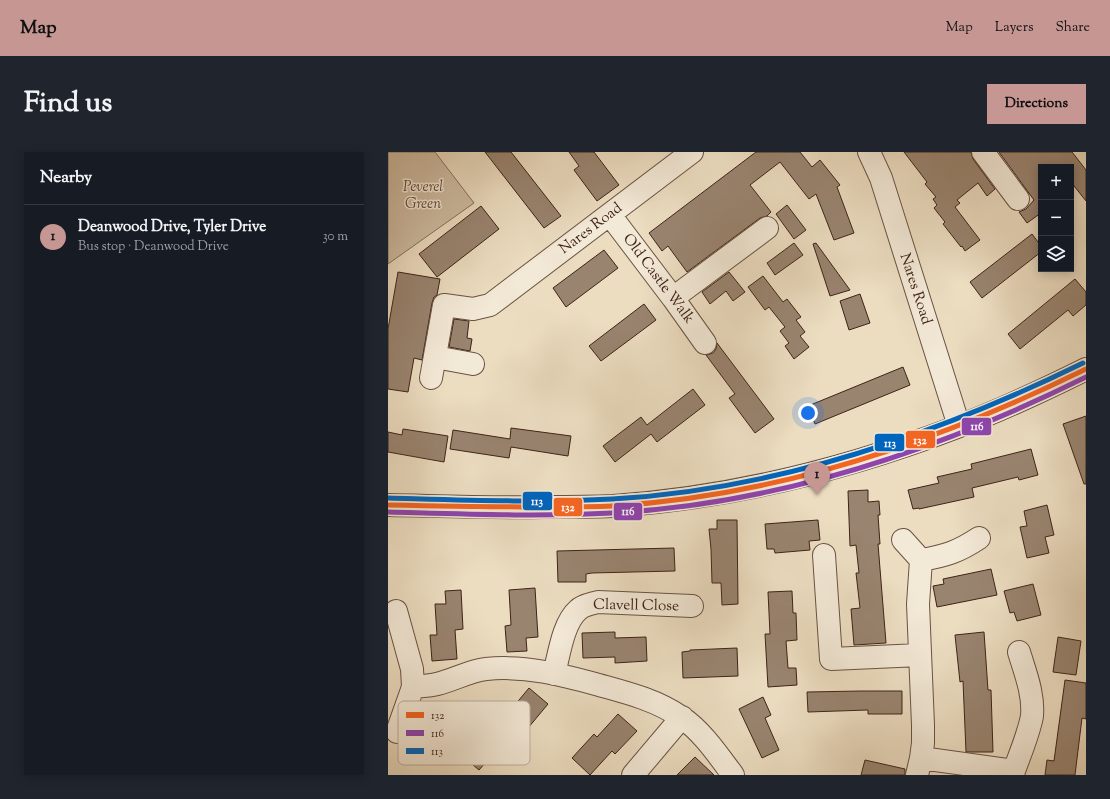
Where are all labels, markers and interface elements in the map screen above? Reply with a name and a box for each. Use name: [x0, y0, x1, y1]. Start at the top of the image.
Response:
text: Map: [20, 15, 57, 42]
text: Map: [946, 18, 973, 38]
text: Layers: [995, 18, 1033, 38]
text: Share: [1055, 18, 1090, 38]
text: Find us: [24, 84, 112, 124]
button: Directions: [987, 84, 1086, 124]
map controls: [1038, 164, 1074, 272]
button: +: [1038, 164, 1074, 200]
text: Nearby: [40, 166, 92, 190]
park label: Peverel Green: [403, 177, 443, 215]
street label: Nares Road: [555, 198, 627, 260]
button: −: [1038, 200, 1074, 236]
text: Deanwood Drive, Tyler Drive: [78, 217, 266, 238]
text: 1: [51, 228, 55, 246]
text: 30 m: [322, 228, 348, 246]
street label: Old Castle Walk: [617, 230, 699, 328]
button: layers: [1038, 236, 1074, 272]
text: Bus stop · Deanwood Drive: [78, 238, 229, 256]
street label: Nares Road: [894, 251, 937, 328]
your location: [798, 403, 818, 423]
line badge: 116: [961, 417, 992, 436]
text: 116: [970, 419, 984, 435]
line badge: 132: [905, 430, 936, 449]
line badge: 113: [874, 433, 905, 452]
text: 132: [912, 433, 928, 449]
text: 113: [883, 436, 897, 452]
pin: 1: [804, 462, 830, 495]
line badge: 113: [522, 491, 553, 511]
text: 113: [530, 494, 544, 510]
line badge: 132: [553, 497, 583, 517]
text: 132: [560, 500, 576, 516]
line badge: 116: [613, 502, 643, 521]
text: 116: [621, 504, 635, 520]
street label: Clavell Close: [593, 595, 679, 617]
legend: [398, 701, 530, 765]
text: 132: [431, 708, 444, 724]
text: 116: [431, 726, 444, 742]
text: 113: [431, 744, 443, 760]

